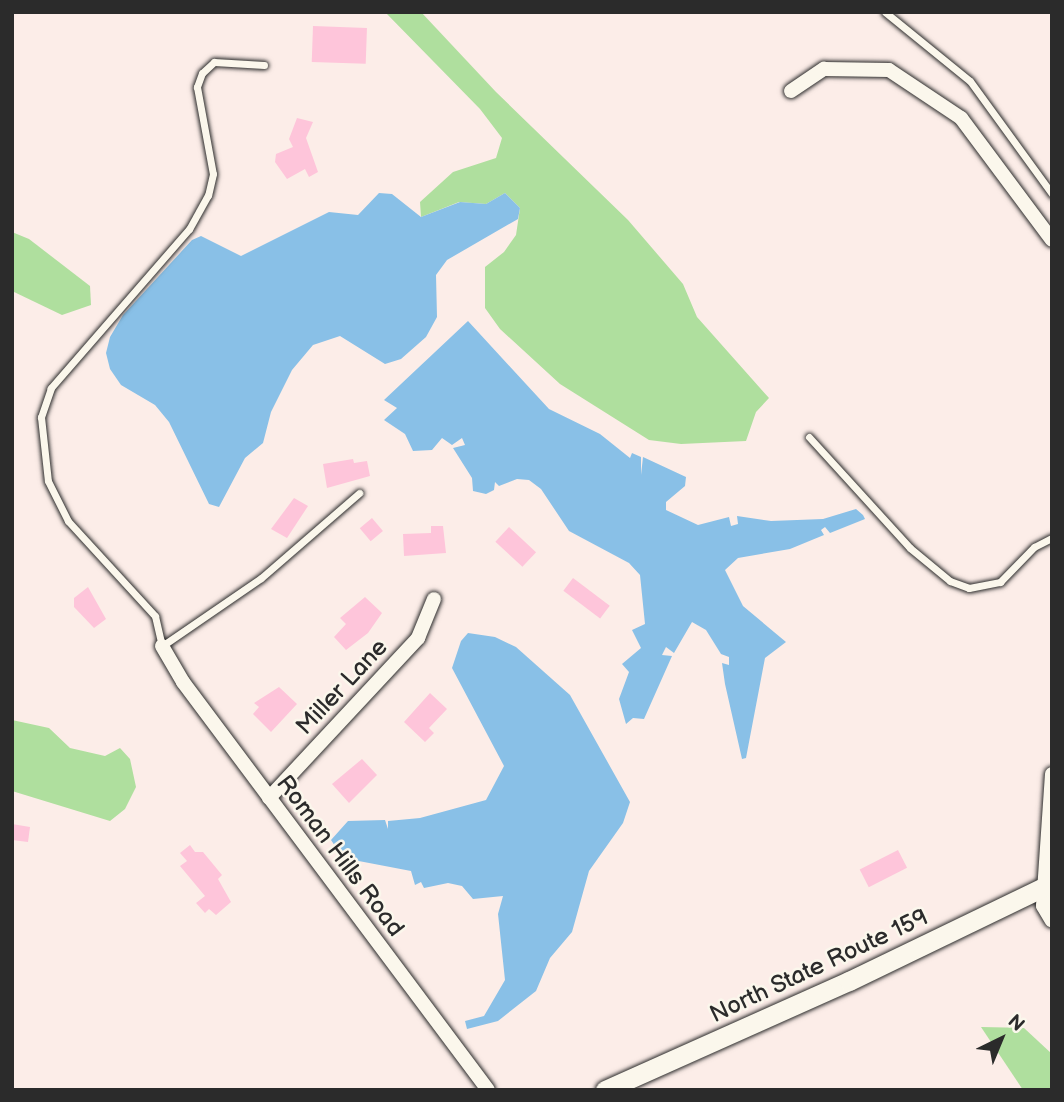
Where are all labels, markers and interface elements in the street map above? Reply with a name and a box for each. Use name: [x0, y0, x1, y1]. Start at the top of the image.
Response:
street label: Miller Lane: [290, 633, 394, 741]
street label: Roman Hills Road: [270, 770, 410, 942]
street label: North State Route 159: [705, 903, 933, 1029]
north arrow: [966, 1004, 1036, 1074]
text: N: [1003, 1010, 1029, 1037]

